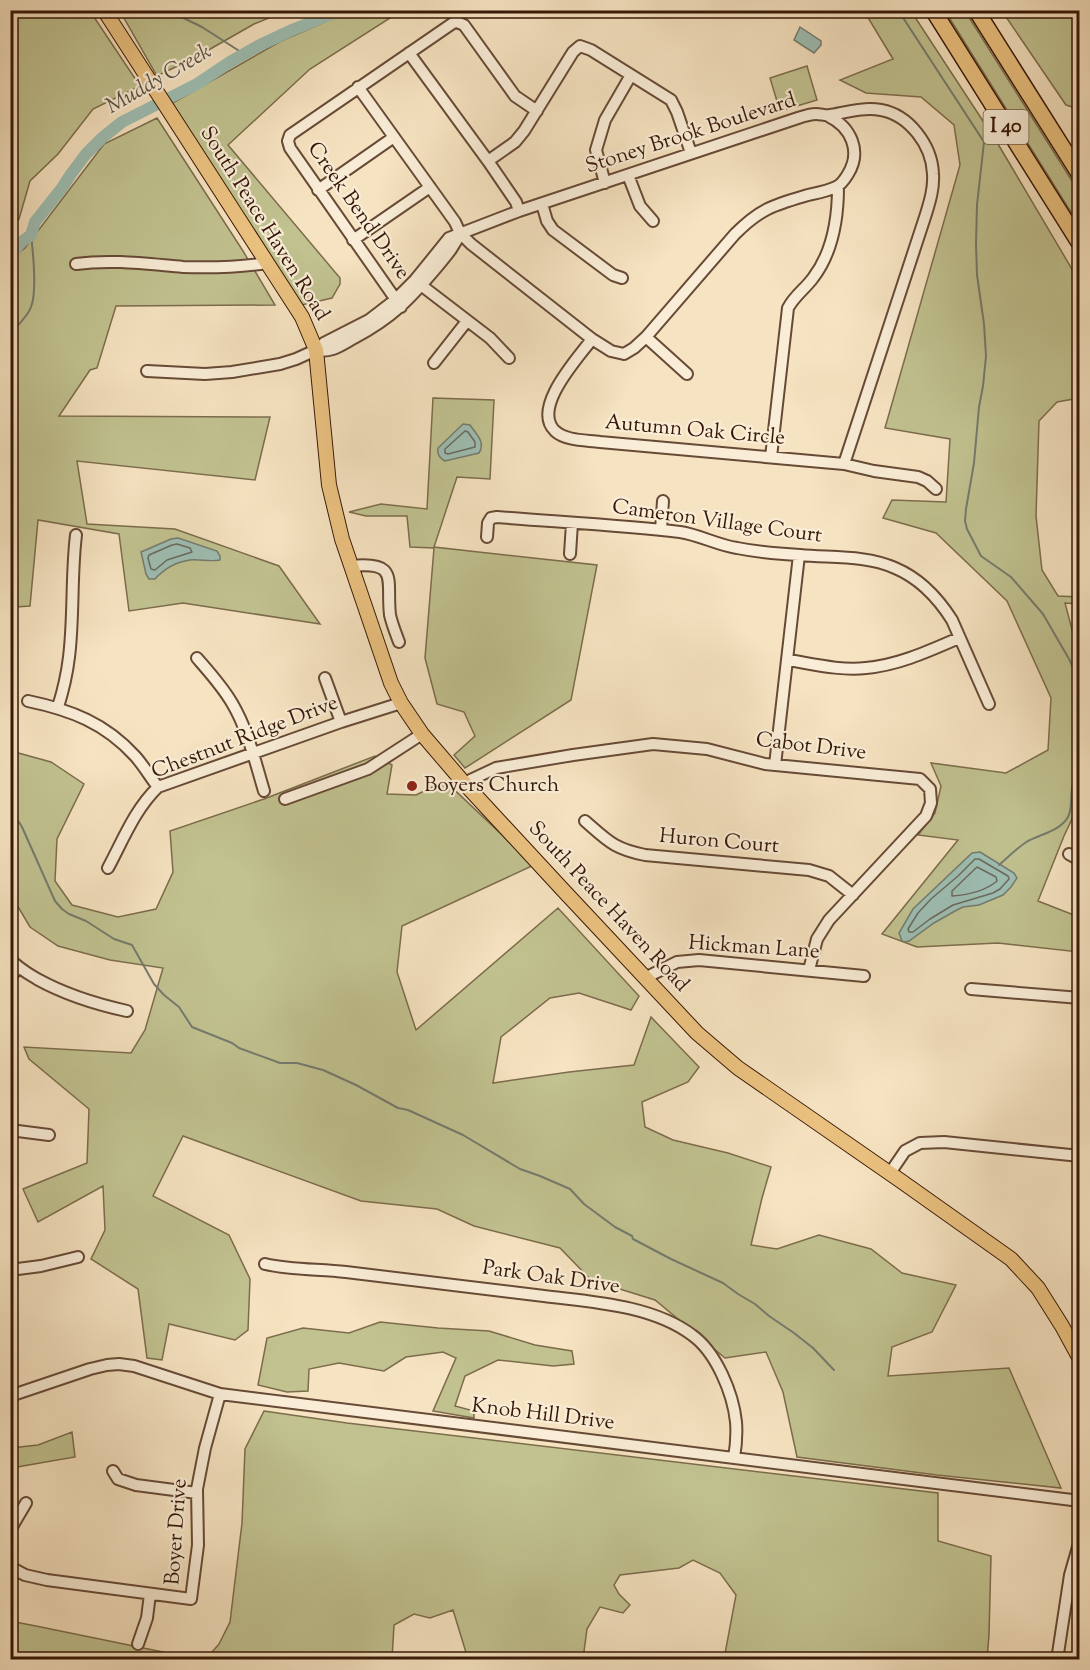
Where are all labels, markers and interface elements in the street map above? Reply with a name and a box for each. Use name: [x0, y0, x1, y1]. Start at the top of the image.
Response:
water label: Muddy Creek: [100, 37, 218, 123]
street label: Stoney Brook Boulevard: [582, 86, 800, 182]
road number: I 40: [984, 110, 1028, 144]
street label: South Peace Haven Road: [192, 121, 336, 327]
street label: Creek Bend Drive: [299, 136, 417, 286]
street label: Autumn Oak Circle: [604, 408, 786, 454]
street label: Cameron Village Court: [610, 492, 824, 552]
street label: Chestnut Ridge Drive: [147, 689, 343, 787]
street label: Cabot Drive: [754, 725, 868, 769]
place label: Boyers Church: [424, 771, 559, 801]
marker: Boyers Church: [405, 779, 419, 793]
street label: South Peace Haven Road: [521, 815, 696, 999]
street label: Huron Court: [658, 822, 780, 862]
street label: Hickman Lane: [687, 928, 821, 968]
street label: Park Oak Drive: [480, 1253, 622, 1303]
street label: Knob Hill Drive: [470, 1391, 616, 1439]
street label: Boyer Drive: [158, 1478, 196, 1586]

